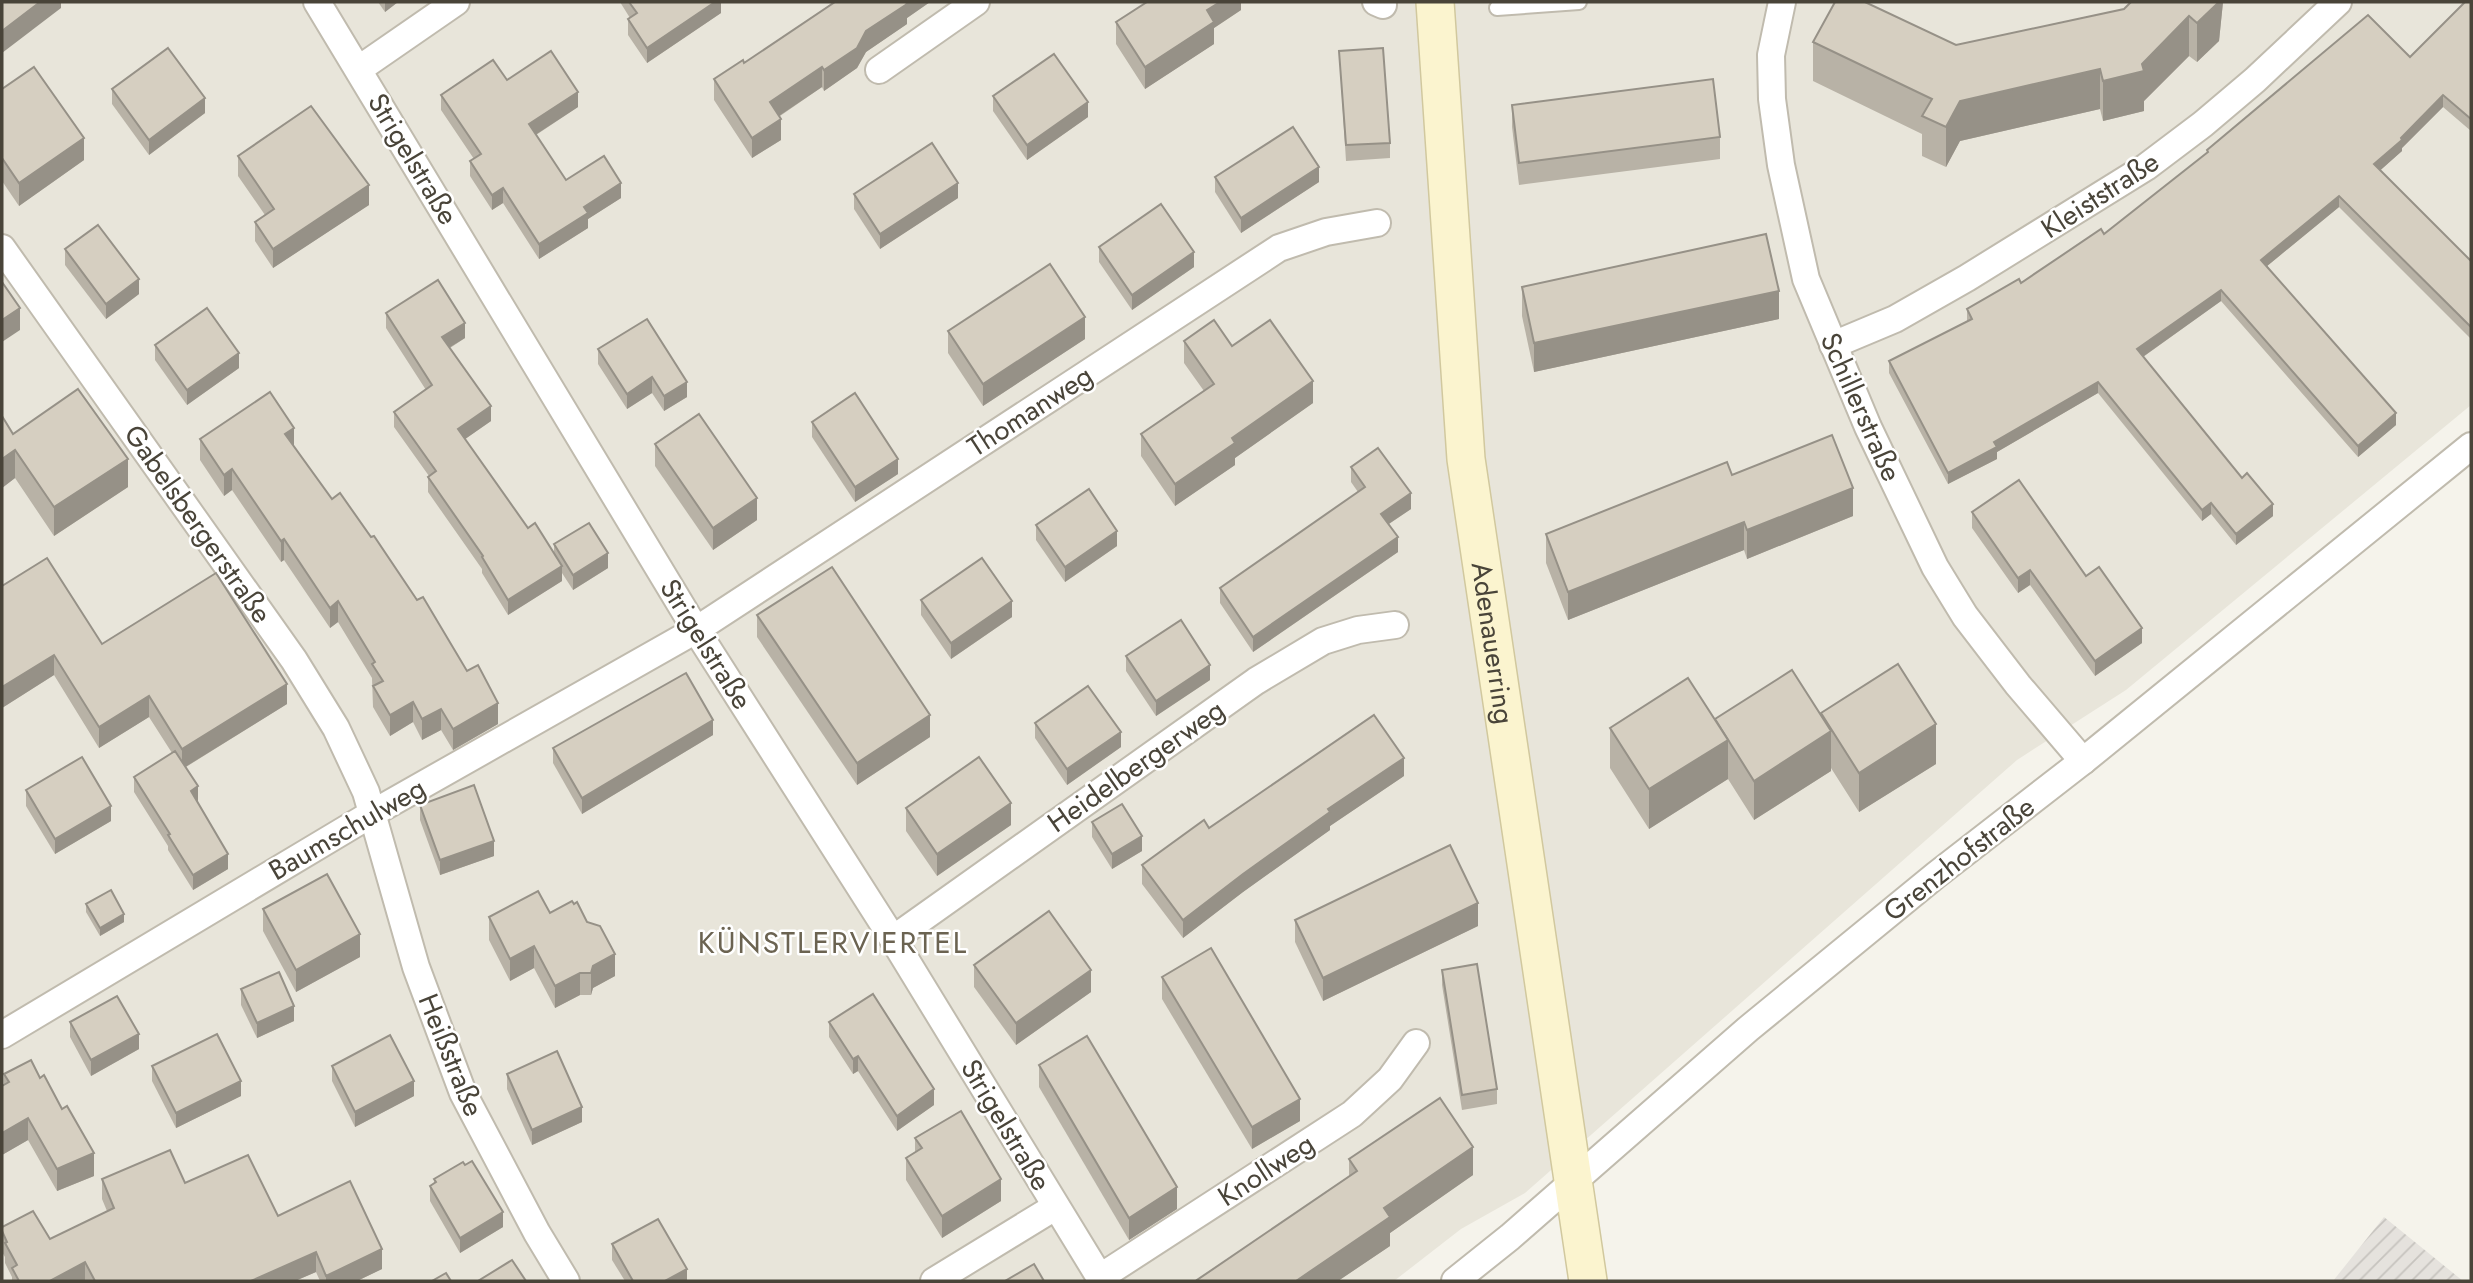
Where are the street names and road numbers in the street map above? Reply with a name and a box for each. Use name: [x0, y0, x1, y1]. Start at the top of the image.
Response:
street label: Strigelstraße: [358, 85, 468, 233]
street label: Kleiststraße: [2033, 142, 2167, 248]
street label: Schillerstraße: [1810, 326, 1912, 488]
street label: Thomanweg: [959, 355, 1101, 467]
street label: Gabelsbergerstraße: [114, 416, 282, 632]
street label: Adenauerring: [1461, 559, 1526, 727]
street label: Strigelstraße: [650, 571, 762, 717]
street label: Heidelbergerweg: [1039, 690, 1233, 842]
street label: Baumschulweg: [261, 767, 433, 891]
street label: Grenzhofstraße: [1875, 787, 2043, 931]
street label: Heißstraße: [408, 988, 494, 1122]
street label: Strigelstraße: [951, 1051, 1061, 1199]
street label: Knollweg: [1210, 1123, 1322, 1217]

